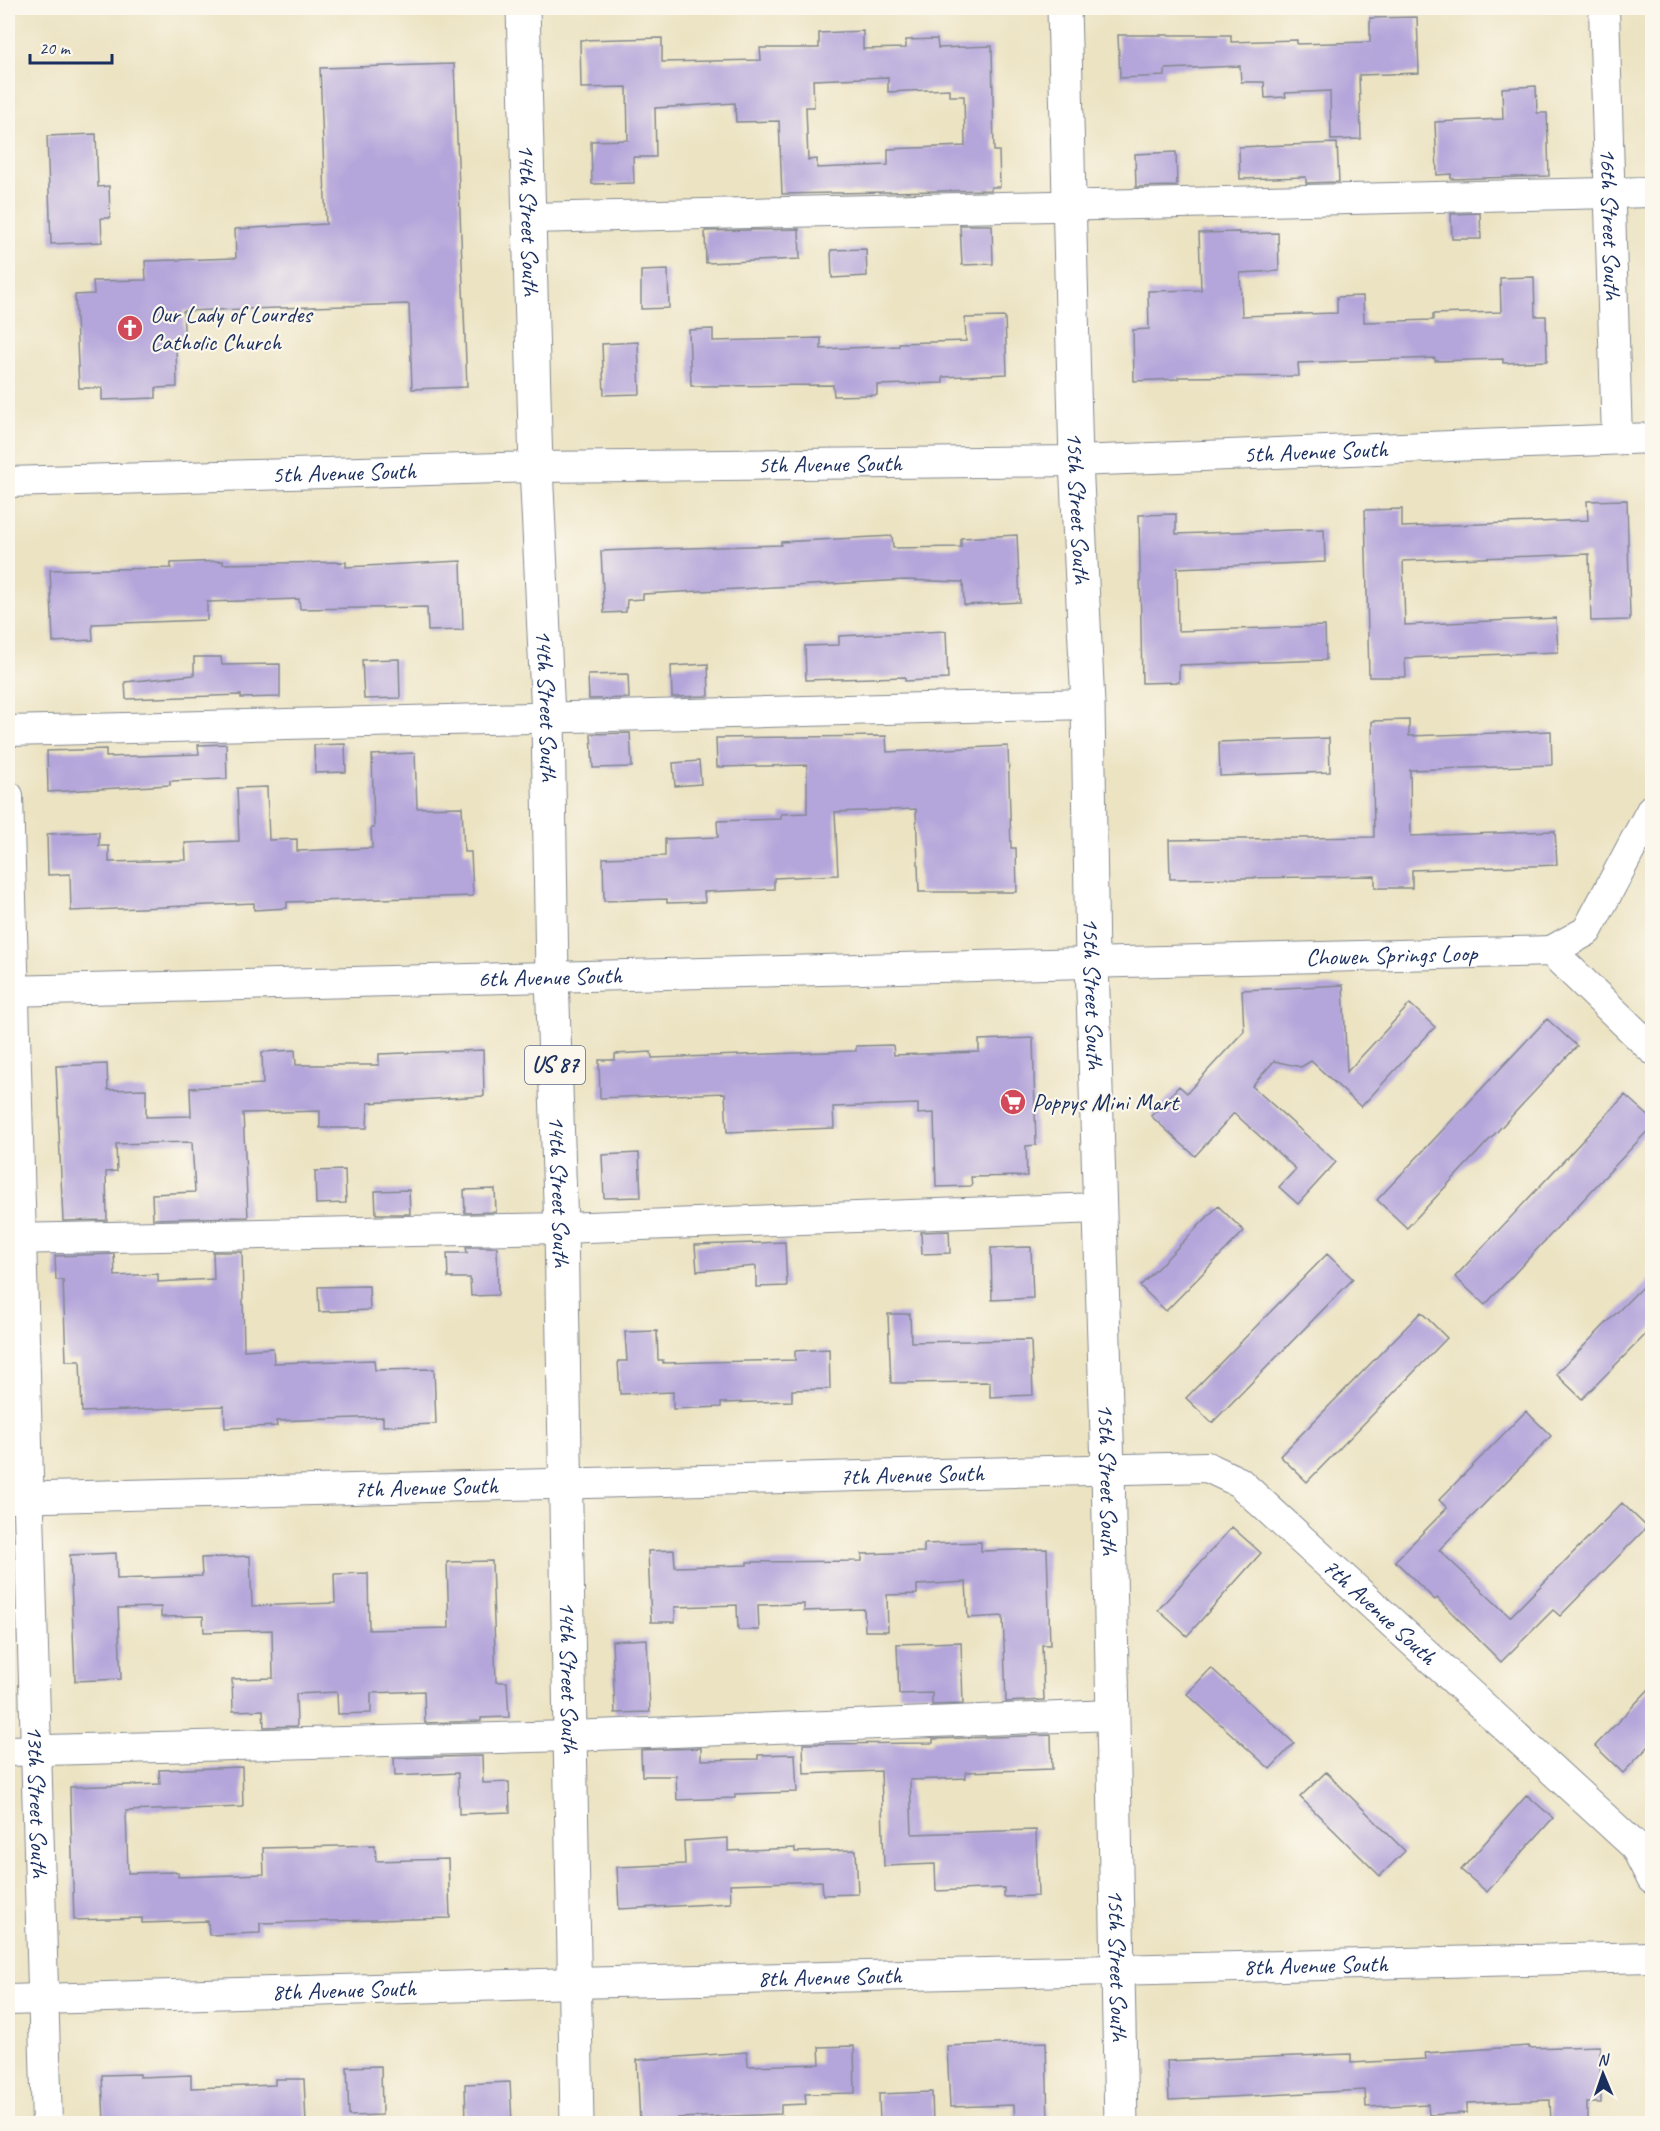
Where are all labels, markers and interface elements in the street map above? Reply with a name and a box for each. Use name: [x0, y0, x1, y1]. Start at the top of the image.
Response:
scale bar: [30, 27, 112, 65]
text: 20 m: [39, 37, 72, 59]
street label: 14th Street South: [512, 143, 546, 298]
street label: 16th Street South: [1593, 147, 1628, 302]
place label: Our Lady of Lourdes Catholic Church: [150, 299, 314, 357]
church icon: Our Lady of Lourdes Catholic Church: [115, 313, 145, 343]
street label: 15th Street South: [1060, 431, 1097, 586]
street label: 5th Avenue South: [1243, 434, 1389, 469]
street label: 5th Avenue South: [757, 448, 903, 480]
street label: 5th Avenue South: [271, 455, 418, 490]
street label: 14th Street South: [529, 629, 564, 784]
street label: 15th Street South: [1076, 917, 1110, 1072]
street label: Chowen Springs Loop: [1306, 938, 1479, 972]
street label: 6th Avenue South: [477, 960, 623, 994]
road number: US 87: [525, 1046, 585, 1084]
supermarket icon: Poppys Mini Mart: [998, 1087, 1028, 1117]
place label: Poppys Mini Mart: [1032, 1087, 1180, 1117]
street label: 14th Street South: [542, 1115, 577, 1270]
street label: 15th Street South: [1091, 1403, 1125, 1557]
street label: 7th Avenue South: [839, 1458, 985, 1491]
street label: 7th Avenue South: [353, 1470, 499, 1504]
street label: 7th Avenue South: [1317, 1552, 1444, 1672]
street label: 14th Street South: [553, 1601, 585, 1755]
street label: 13th Street South: [20, 1725, 55, 1880]
street label: 15th Street South: [1101, 1889, 1134, 2043]
street label: 8th Avenue South: [1243, 1948, 1389, 1982]
street label: 8th Avenue South: [757, 1960, 903, 1994]
street label: 8th Avenue South: [271, 1973, 418, 2007]
north arrow: [1573, 2044, 1633, 2104]
text: N: [1597, 2050, 1611, 2070]

